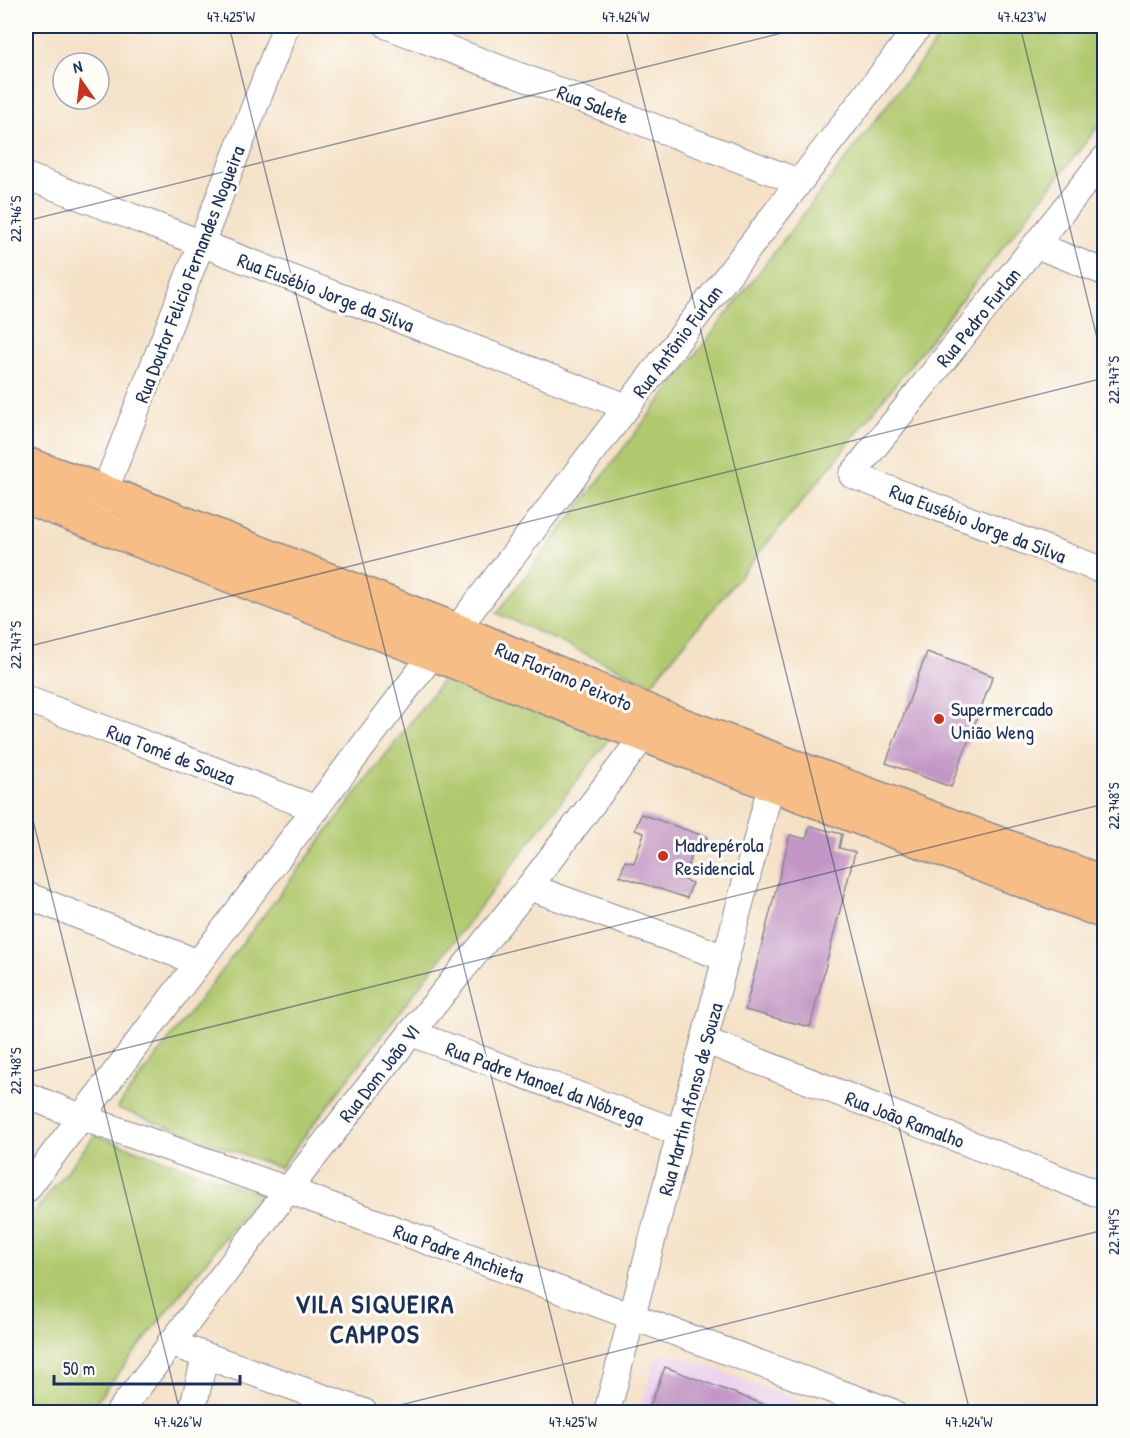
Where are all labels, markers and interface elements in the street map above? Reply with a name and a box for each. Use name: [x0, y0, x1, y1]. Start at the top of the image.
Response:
text: 47.425°W: [207, 6, 256, 27]
text: 47.424°W: [602, 6, 650, 27]
text: 47.423°W: [998, 6, 1047, 27]
north arrow: [51, 51, 111, 111]
text: N: [71, 55, 85, 78]
street label: Rua Salete: [553, 78, 633, 130]
street label: Rua Doutor Felicio Fernandes Nogueira: [127, 141, 251, 406]
text: 22.746°S: [5, 196, 26, 242]
street label: Rua Eusébio Jorge da Silva: [234, 246, 418, 338]
street label: Rua Pedro Furlan: [930, 262, 1026, 372]
street label: Rua Antônio Furlan: [626, 279, 728, 403]
text: 22.747°S: [1103, 356, 1124, 404]
street label: Rua Eusébio Jorge da Silva: [886, 477, 1070, 569]
text: 22.747°S: [5, 621, 26, 669]
street label: Rua Floriano Peixoto: [491, 635, 637, 717]
place label: Supermercado União Weng: [951, 695, 1053, 745]
marker: Supermercado União Weng: [932, 712, 946, 726]
street label: Rua Tomé de Souza: [103, 717, 239, 791]
text: 22.748°S: [1103, 782, 1124, 830]
place label: Madrepérola Residencial: [675, 831, 764, 881]
marker: Madrepérola Residencial: [656, 849, 670, 863]
street label: Rua Martin Afonso de Souza: [651, 1000, 729, 1198]
street label: Rua Dom João VI: [332, 1019, 426, 1127]
street label: Rua Padre Manoel da Nóbrega: [442, 1035, 648, 1132]
text: 22.748°S: [5, 1047, 26, 1095]
street label: Rua João Ramalho: [842, 1084, 968, 1154]
text: 22.749°S: [1103, 1209, 1124, 1255]
street label: Rua Padre Anchieta: [390, 1217, 528, 1289]
district label: VILA SIQUEIRA CAMPOS: [295, 1286, 455, 1351]
scale bar: [54, 1348, 240, 1386]
text: 50 m: [63, 1356, 95, 1381]
text: 47.426°W: [154, 1411, 203, 1432]
text: 47.425°W: [549, 1411, 598, 1432]
text: 47.424°W: [945, 1411, 993, 1432]

